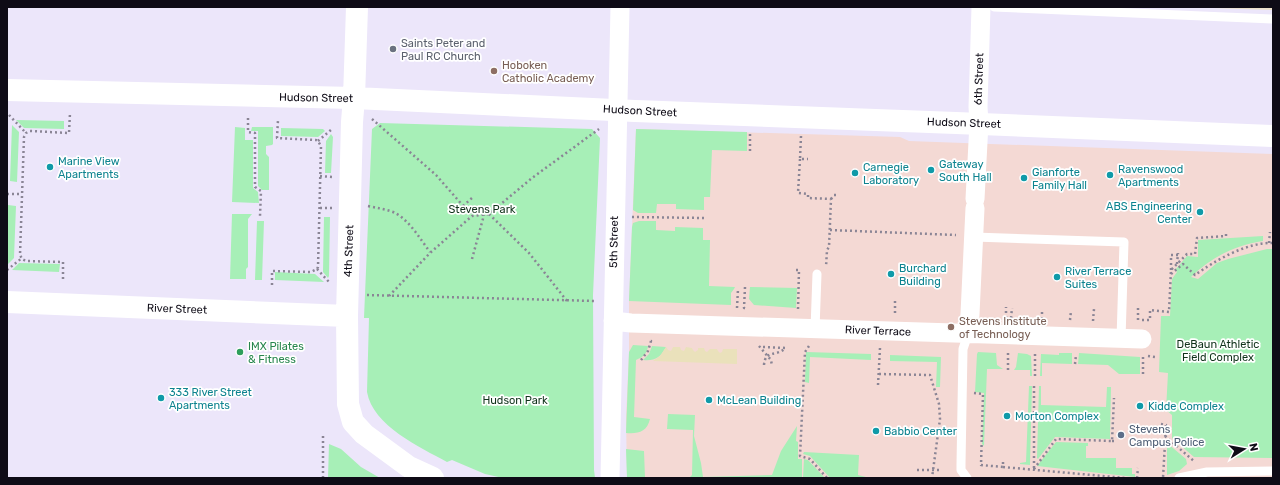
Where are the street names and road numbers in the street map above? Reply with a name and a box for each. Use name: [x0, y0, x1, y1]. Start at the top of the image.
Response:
street label: 6th Street: [972, 52, 986, 105]
street label: Hudson Street: [279, 91, 354, 105]
street label: Hudson Street: [603, 103, 678, 119]
street label: Hudson Street: [927, 115, 1002, 131]
street label: 5th Street: [607, 215, 621, 268]
street label: 4th Street: [342, 224, 356, 277]
street label: River Street: [147, 301, 208, 317]
street label: River Terrace: [845, 323, 911, 339]

